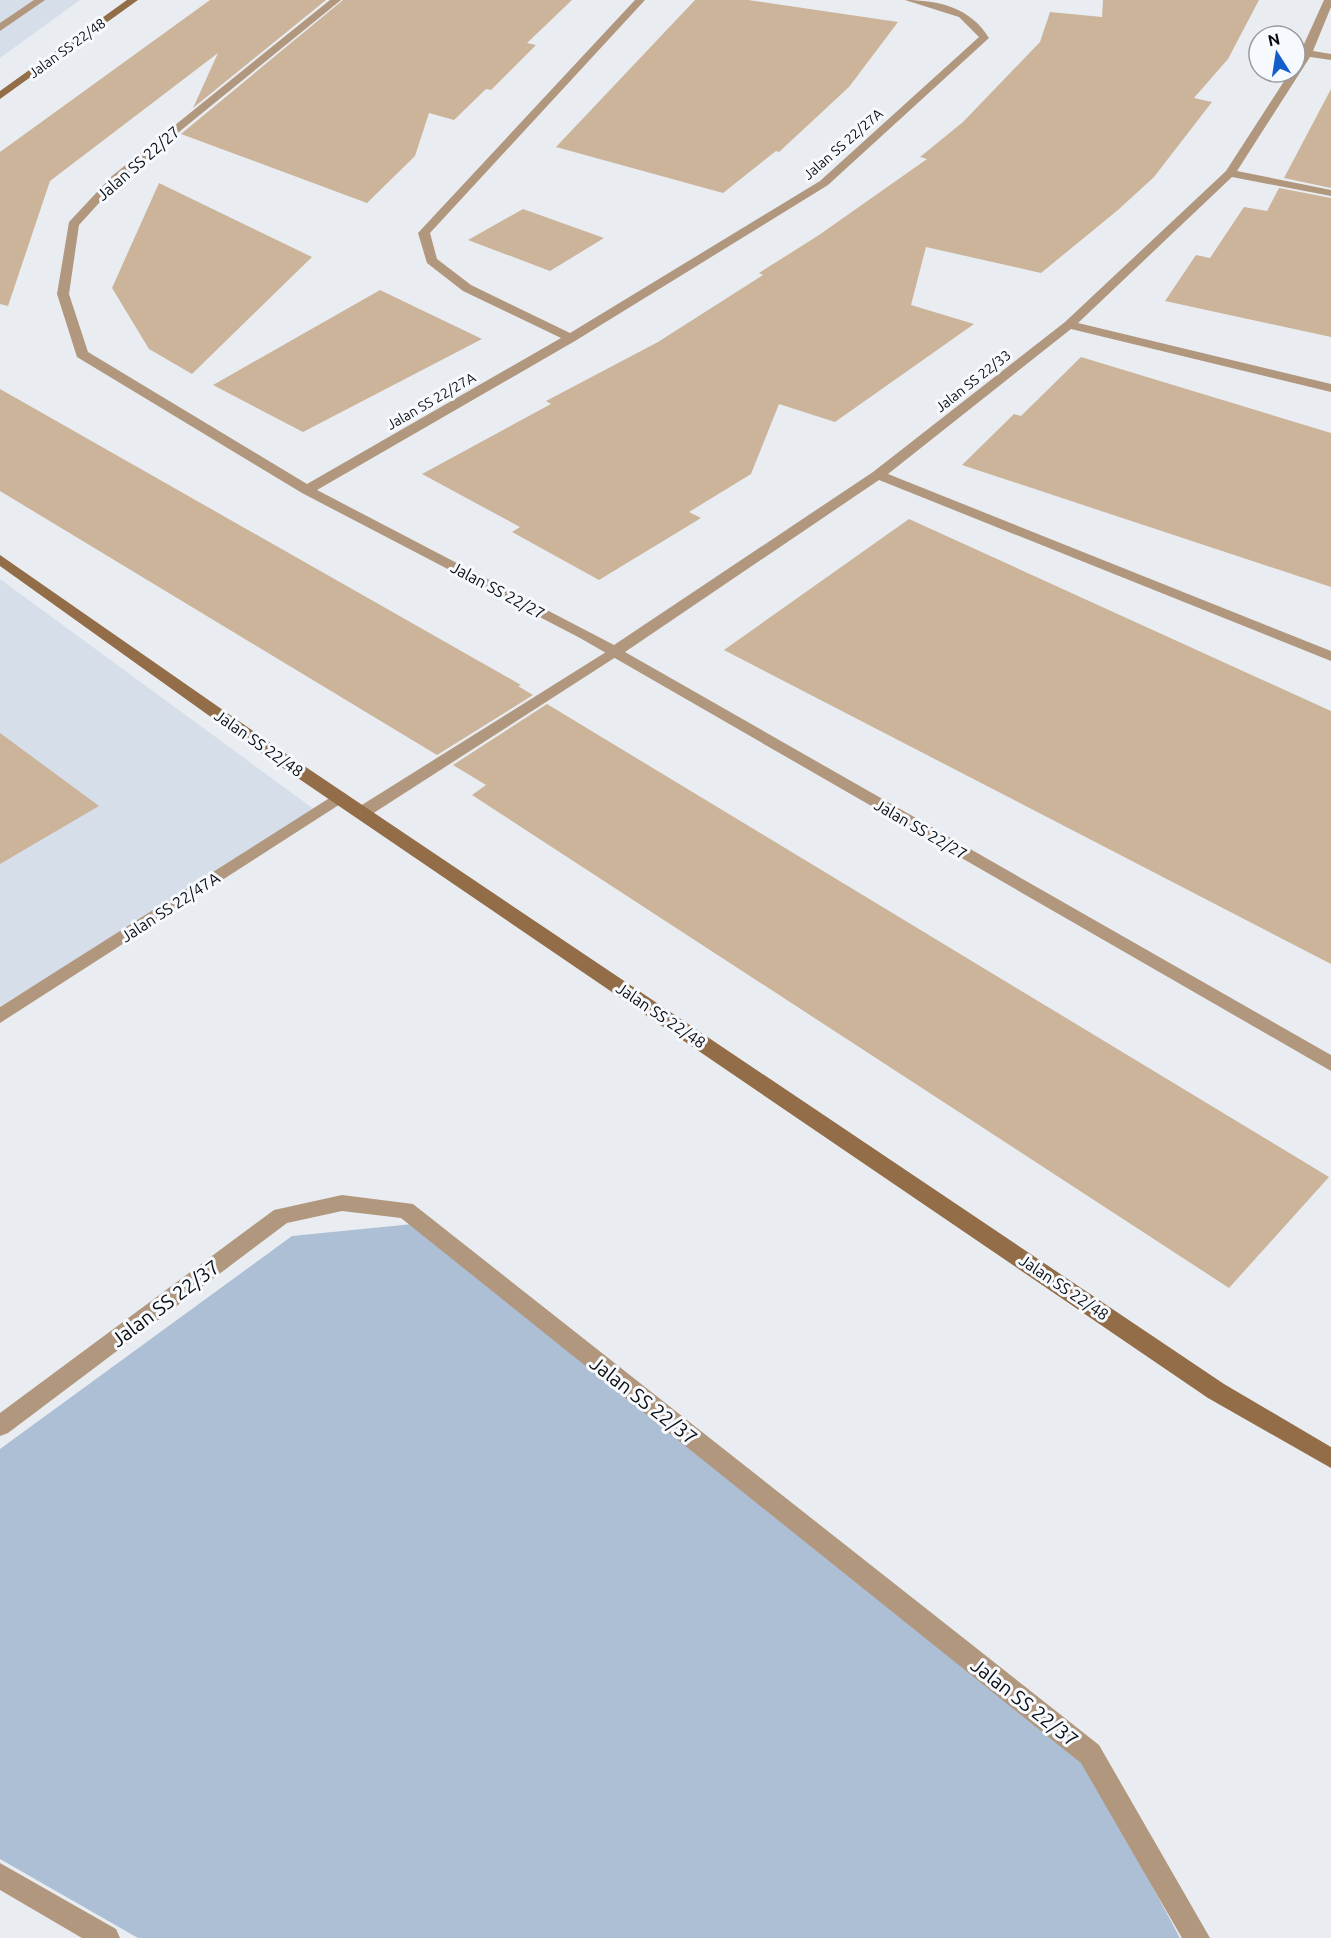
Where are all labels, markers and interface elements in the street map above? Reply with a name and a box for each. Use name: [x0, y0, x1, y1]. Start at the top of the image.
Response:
street label: Jalan SS 22/48: [26, 15, 109, 81]
north arrow: [1247, 24, 1307, 84]
text: N: [1266, 29, 1282, 49]
street label: Jalan SS 22/27A: [800, 105, 886, 183]
street label: Jalan SS 22/27: [93, 122, 183, 204]
street label: Jalan SS 22/33: [932, 347, 1014, 415]
street label: Jalan SS 22/27A: [384, 369, 478, 433]
street label: Jalan SS 22/27: [448, 558, 548, 622]
street label: Jalan SS 22/48: [211, 706, 307, 780]
street label: Jalan SS 22/27: [872, 795, 970, 863]
street label: Jalan SS 22/47A: [117, 868, 223, 946]
street label: Jalan SS 22/48: [613, 979, 709, 1051]
street label: Jalan SS 22/48: [1016, 1251, 1112, 1323]
street label: Jalan SS 22/37: [106, 1255, 224, 1351]
street label: Jalan SS 22/37: [586, 1351, 702, 1449]
street label: Jalan SS 22/37: [967, 1653, 1083, 1751]

